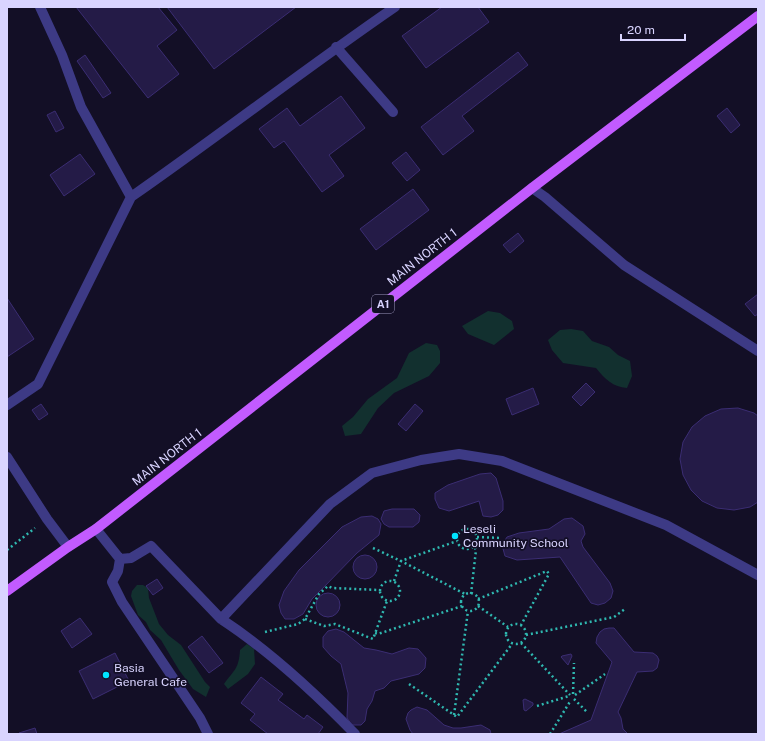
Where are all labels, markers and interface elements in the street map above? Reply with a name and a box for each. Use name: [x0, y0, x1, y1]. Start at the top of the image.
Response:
scale bar: [621, 16, 685, 42]
text: 20 m: [627, 23, 655, 37]
street label: MAIN NORTH 1: [384, 225, 460, 289]
road number: A1: [372, 295, 394, 313]
street label: MAIN NORTH 1: [129, 425, 205, 489]
place label: Leseli Community School: [463, 522, 569, 550]
marker: Leseli Community School: [450, 531, 460, 541]
place label: Basia General Cafe: [114, 661, 187, 689]
marker: Basia General Cafe: [101, 670, 111, 680]

